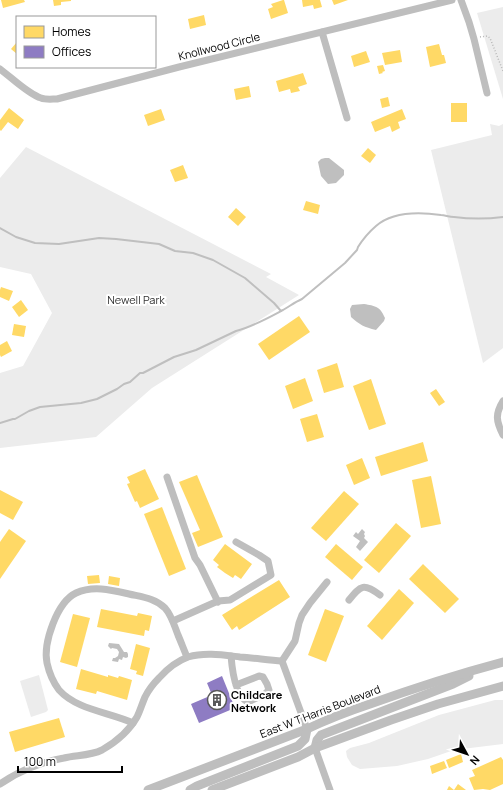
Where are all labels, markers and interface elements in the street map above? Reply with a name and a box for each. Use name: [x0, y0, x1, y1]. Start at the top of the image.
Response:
legend: [16, 16, 156, 68]
text: Homes: [52, 23, 91, 40]
street label: Knollwood Circle: [177, 28, 262, 63]
text: Offices: [52, 43, 91, 60]
park label: Newell Park: [107, 292, 165, 307]
street label: East W T Harris Boulevard: [258, 681, 382, 741]
place label: Childcare Network: [231, 687, 283, 715]
building icon: Childcare Network: [206, 689, 228, 711]
north arrow: [447, 734, 487, 774]
scale bar: [18, 748, 122, 774]
text: 100 m: [24, 753, 56, 770]
text: N: [467, 753, 483, 769]

